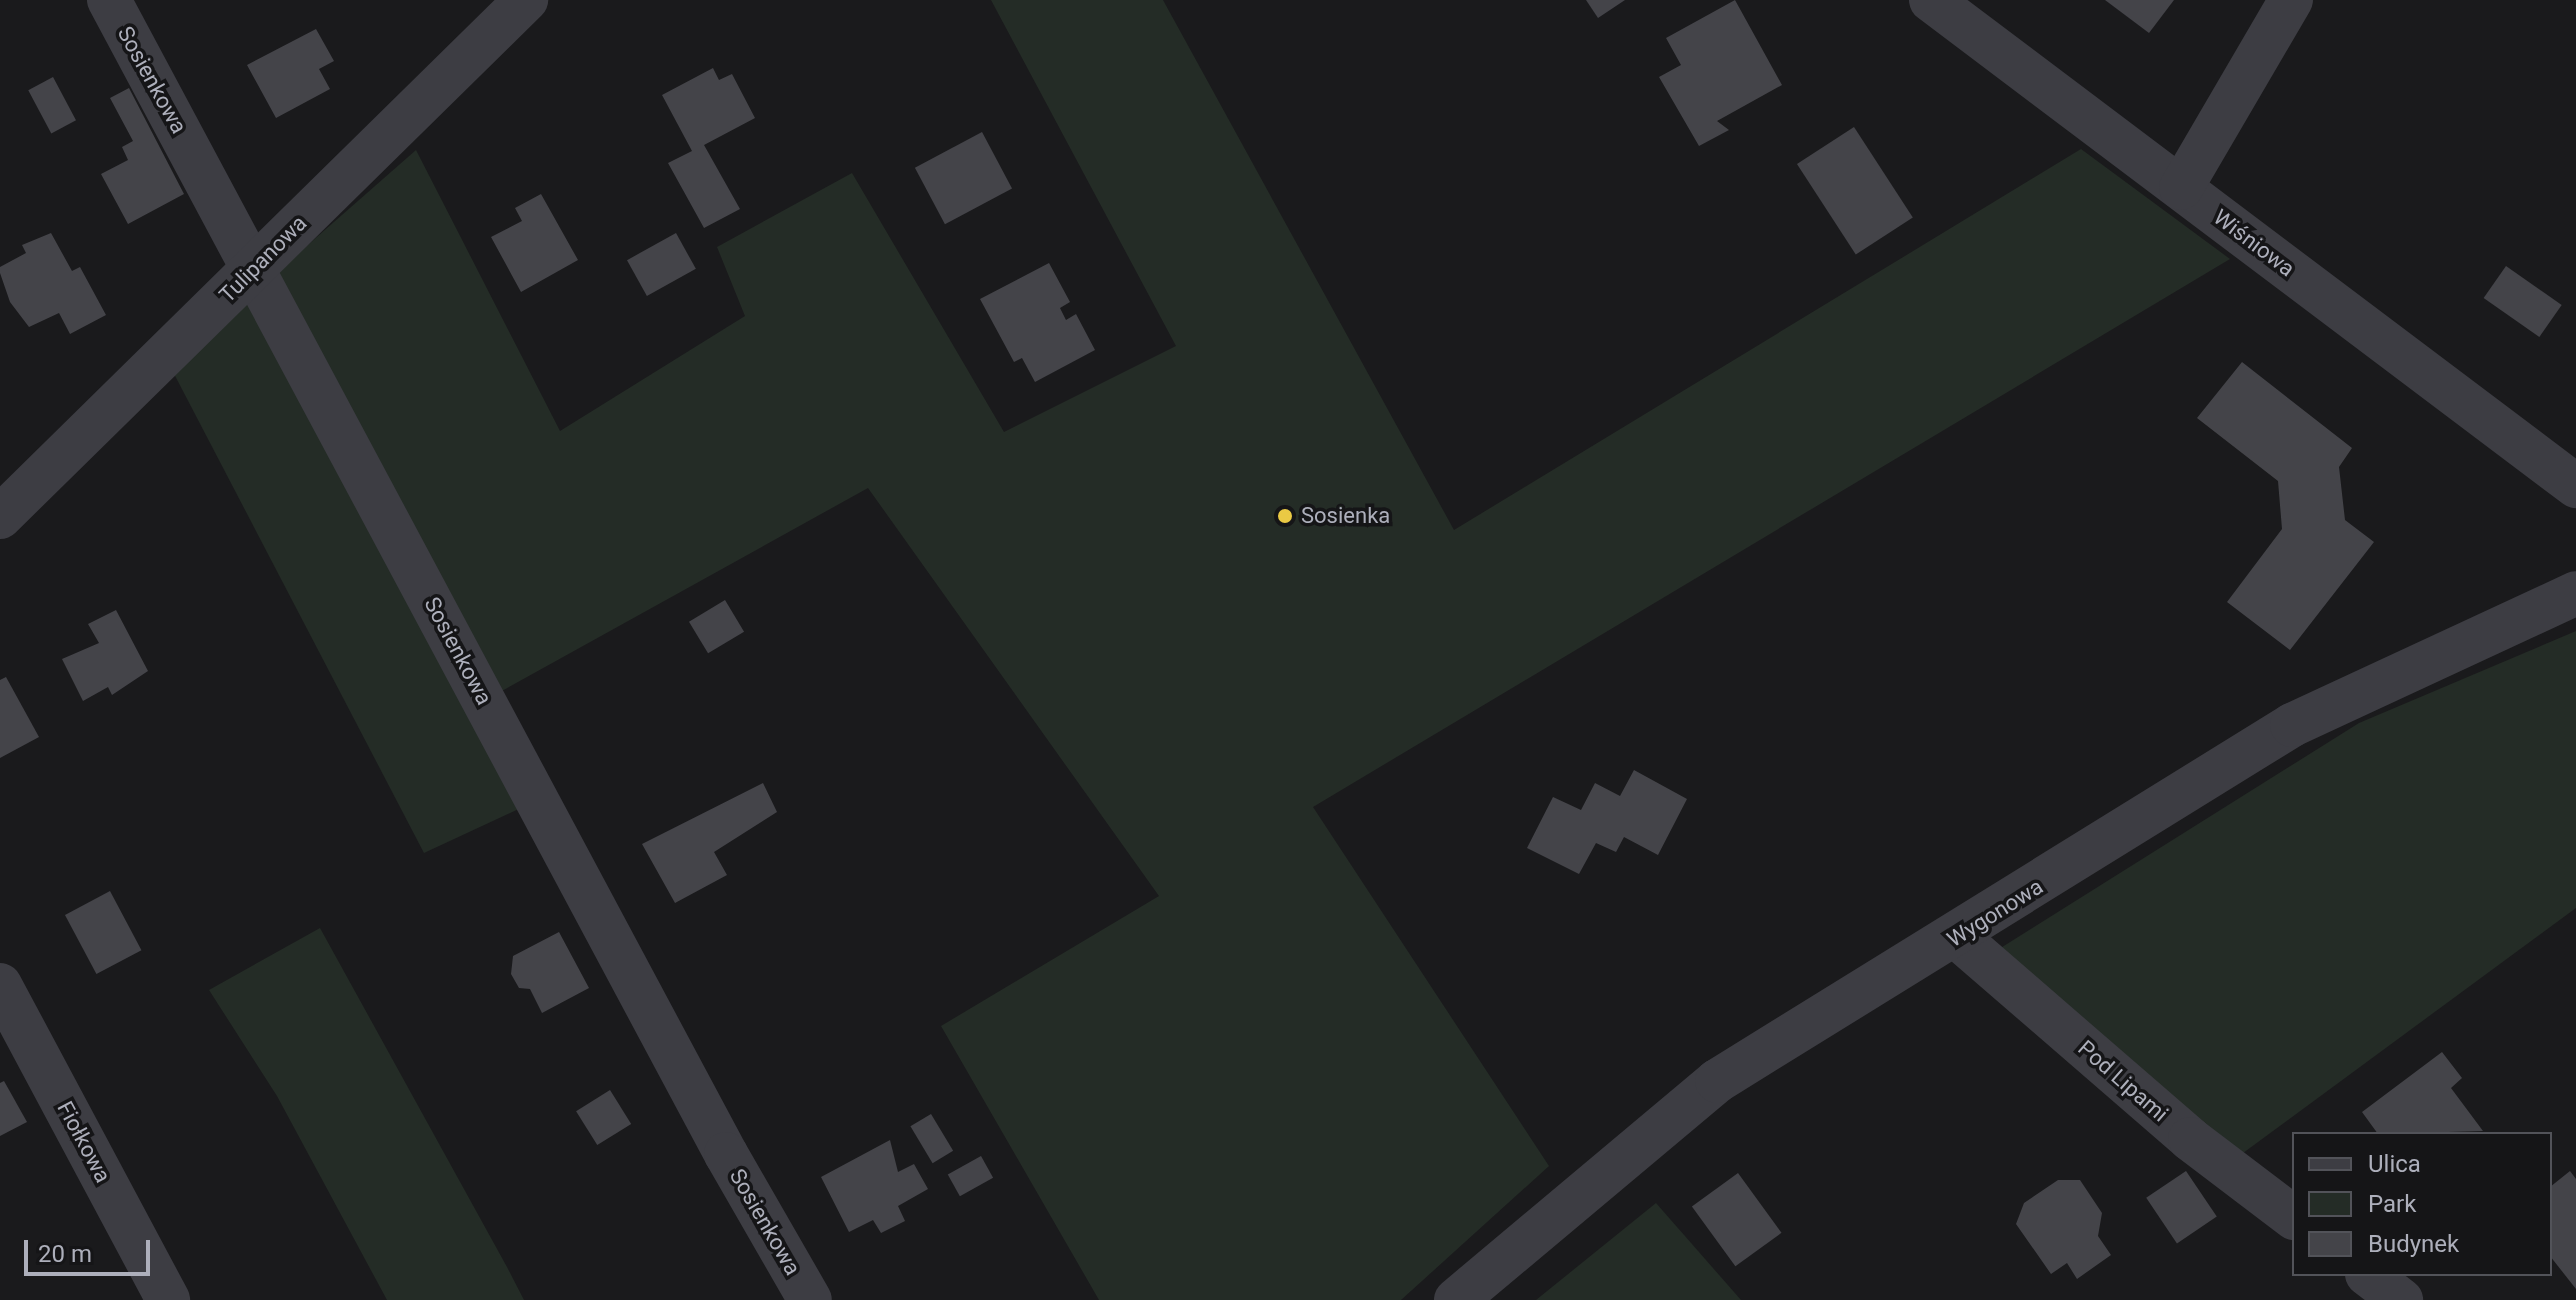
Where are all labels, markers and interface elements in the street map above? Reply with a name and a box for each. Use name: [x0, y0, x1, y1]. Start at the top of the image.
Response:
street label: Sosienkowa: [112, 22, 192, 138]
street label: Wiśniowa: [2208, 204, 2300, 282]
street label: Tulipanowa: [214, 210, 312, 308]
place label: Sosienka: [1301, 503, 1390, 529]
marker: Sosienka: [1276, 507, 1294, 525]
street label: Sosienkowa: [419, 593, 497, 709]
street label: Wygonowa: [1942, 873, 2048, 953]
street label: Pod Lipami: [2073, 1035, 2173, 1127]
street label: Fiołkowa: [52, 1097, 116, 1187]
legend: [2292, 1132, 2552, 1276]
text: Ulica: [2368, 1150, 2421, 1178]
street label: Sosienkowa: [724, 1164, 806, 1280]
text: Park: [2368, 1190, 2416, 1218]
scale bar: [28, 1224, 154, 1274]
text: Budynek: [2368, 1230, 2459, 1258]
text: 20 m: [38, 1240, 92, 1268]

